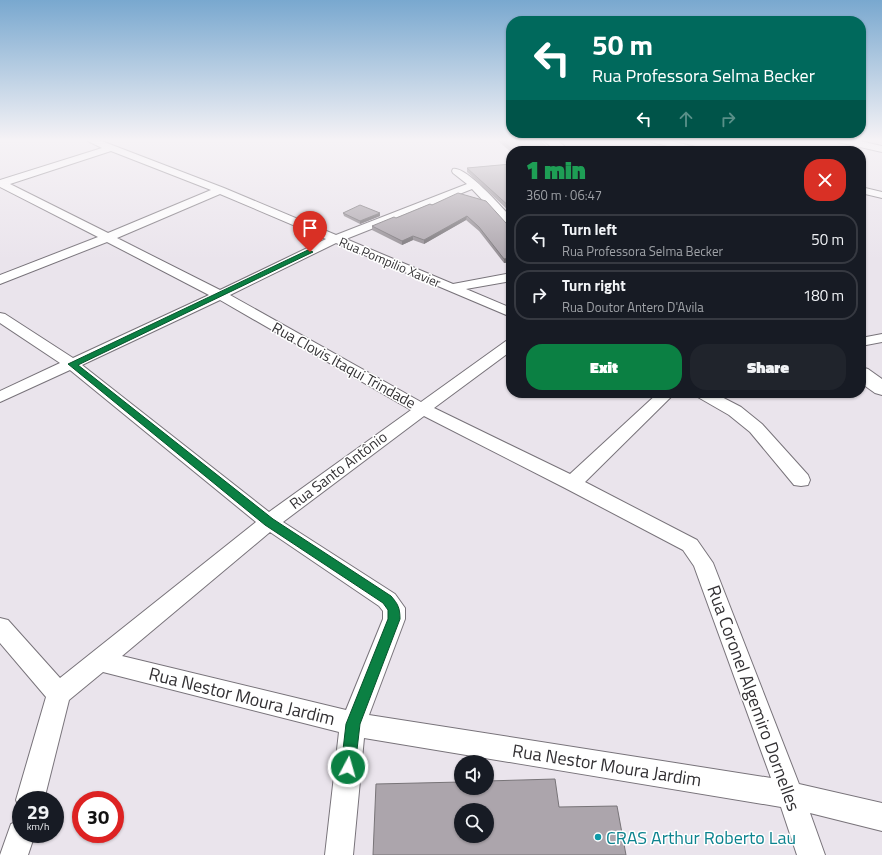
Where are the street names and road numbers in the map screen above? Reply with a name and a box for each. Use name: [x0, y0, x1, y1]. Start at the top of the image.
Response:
street label: Rua Pompilio Xavier: [336, 232, 444, 293]
street label: Rua Clovis Itaqui Trindade: [268, 316, 420, 414]
street label: Rua Santo Antônio: [284, 425, 392, 515]
street label: Rua Coronel Algemiro Dornelles: [700, 581, 808, 815]
street label: Rua Nestor Moura Jardim: [146, 660, 338, 732]
street label: Rua Nestor Moura Jardim: [510, 737, 704, 793]

